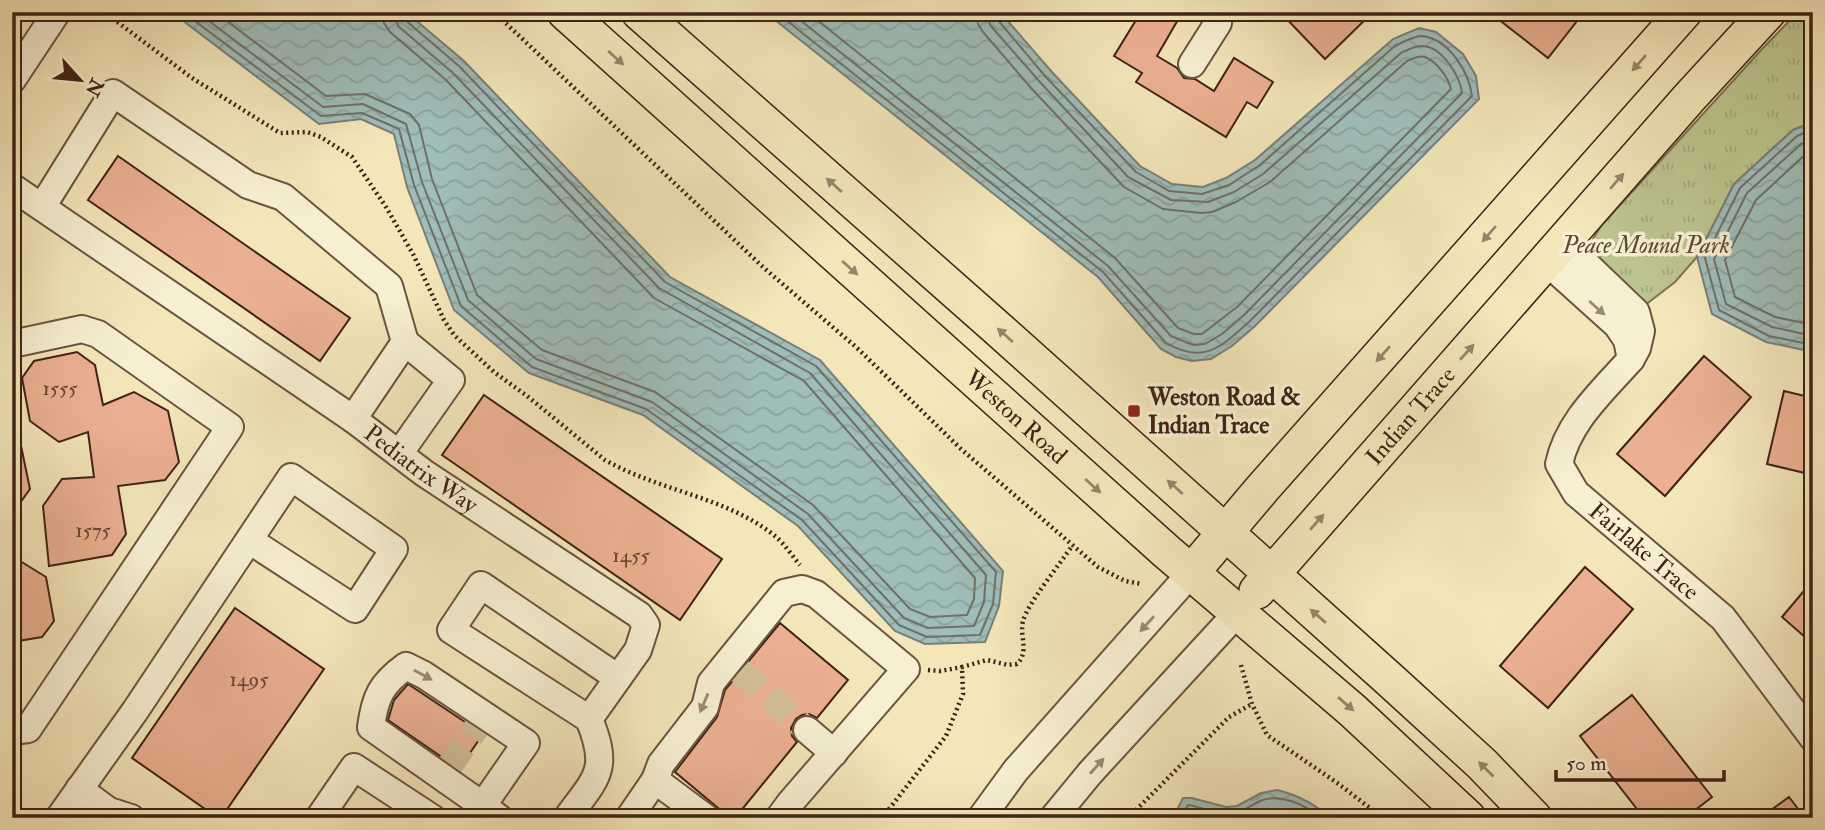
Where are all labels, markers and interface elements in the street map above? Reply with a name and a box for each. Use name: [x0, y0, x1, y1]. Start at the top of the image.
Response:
north arrow: [46, 46, 116, 116]
one-way arrow: [608, 49, 625, 65]
one-way arrow: [1631, 54, 1647, 71]
text: N: [79, 73, 109, 101]
one-way arrow: [1609, 173, 1625, 190]
one-way arrow: [825, 177, 843, 193]
one-way arrow: [1481, 226, 1497, 243]
park label: Peace Mound Park: [1561, 230, 1730, 261]
one-way arrow: [841, 260, 858, 276]
one-way arrow: [1589, 300, 1606, 315]
one-way arrow: [996, 327, 1014, 343]
one-way arrow: [1459, 343, 1475, 361]
one-way arrow: [1375, 345, 1391, 362]
street label: Indian Trace: [1359, 360, 1462, 472]
street label: Weston Road: [958, 362, 1074, 471]
house number: 1555: [42, 375, 78, 402]
place label: Weston Road & Indian Trace: [1147, 382, 1301, 441]
marker: Weston Road & Indian Trace: [1126, 403, 1142, 419]
street label: Pediatrix Way: [358, 418, 484, 520]
one-way arrow: [1084, 478, 1101, 493]
one-way arrow: [1166, 479, 1184, 495]
street label: Fairlake Trace: [1582, 495, 1706, 607]
one-way arrow: [1308, 514, 1324, 531]
house number: 1575: [75, 517, 112, 544]
house number: 1455: [612, 542, 650, 569]
one-way arrow: [1309, 609, 1326, 624]
one-way arrow: [1140, 616, 1155, 633]
house number: 1495: [230, 666, 269, 693]
one-way arrow: [413, 669, 433, 681]
one-way arrow: [698, 693, 710, 713]
one-way arrow: [1337, 696, 1355, 712]
scale bar: [1556, 739, 1724, 783]
text: 50 m: [1566, 750, 1607, 777]
one-way arrow: [1088, 758, 1104, 775]
one-way arrow: [1478, 760, 1495, 777]

